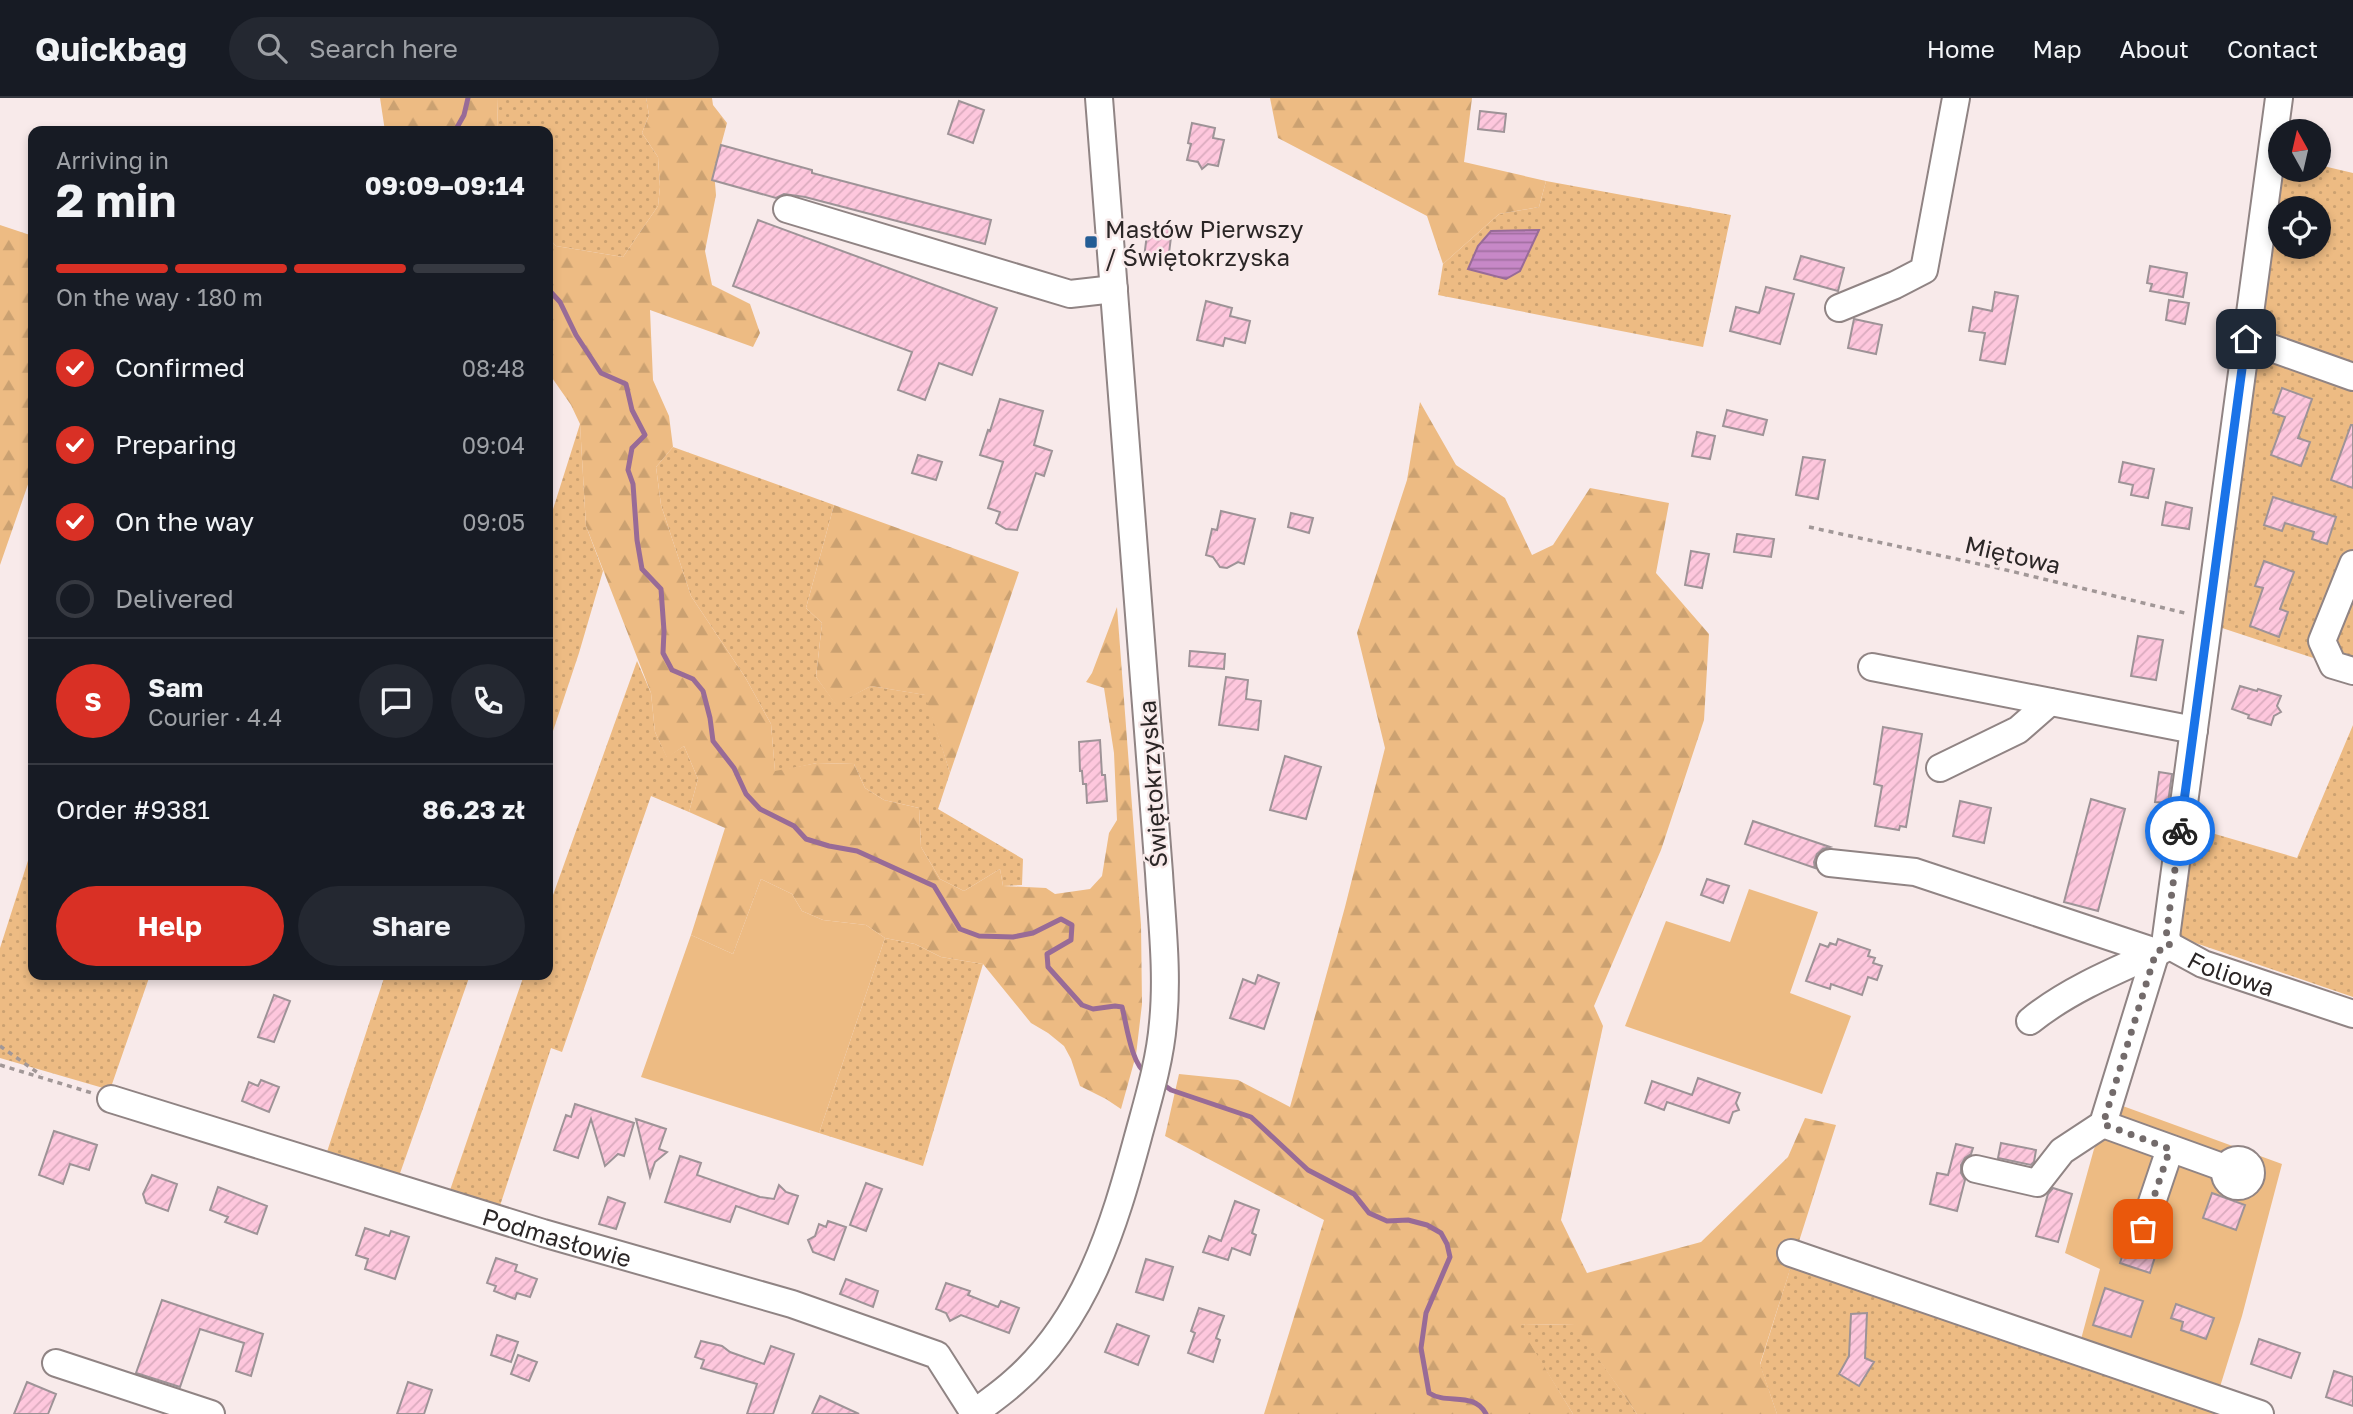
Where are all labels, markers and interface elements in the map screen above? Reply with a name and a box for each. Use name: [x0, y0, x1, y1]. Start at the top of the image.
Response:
search box: [229, 17, 719, 80]
text: Quickbag: [35, 29, 187, 68]
icon: search: [253, 29, 291, 67]
text: Search here: [309, 33, 458, 64]
text: Home: [1927, 34, 1995, 63]
text: Map: [2033, 34, 2082, 63]
text: About: [2120, 34, 2189, 63]
text: Contact: [2227, 34, 2318, 63]
north arrow: [2268, 119, 2331, 182]
map controls: [2268, 119, 2331, 259]
text: Arriving in: [56, 146, 169, 174]
text: 09:09–09:14: [365, 170, 525, 201]
text: 2 min: [56, 172, 176, 227]
button: locate: [2268, 196, 2331, 259]
place label: Masłów Pierwszy / Świętokrzyska: [1105, 214, 1303, 271]
marker: Masłów Pierwszy / Świętokrzyska: [1083, 234, 1099, 250]
text: On the way · 180 m: [56, 283, 263, 311]
pin: [2216, 309, 2276, 369]
icon: home: [2227, 320, 2265, 358]
icon: check: [56, 349, 94, 387]
text: Confirmed: [115, 352, 245, 383]
text: 08:48: [462, 354, 525, 382]
icon: check: [56, 426, 94, 464]
text: Preparing: [115, 429, 237, 460]
text: 09:04: [462, 431, 525, 459]
icon: check: [56, 503, 94, 541]
text: On the way: [115, 506, 254, 537]
text: 09:05: [462, 508, 525, 536]
street label: Miętowa: [1962, 529, 2064, 579]
text: Delivered: [115, 583, 234, 614]
button: chat: [359, 664, 433, 738]
button: phone: [451, 664, 525, 738]
text: Sam: [148, 672, 203, 703]
text: S: [84, 686, 102, 717]
street label: Świętokrzyska: [1132, 699, 1172, 869]
text: Courier · 4.4: [148, 703, 282, 731]
text: Order #9381: [56, 794, 210, 825]
text: 86.23 zł: [422, 794, 525, 825]
courier: [2145, 796, 2215, 866]
icon: bike: [2161, 812, 2199, 850]
button: Help: [56, 886, 284, 966]
button: Share: [298, 886, 525, 966]
street label: Foliowa: [2183, 944, 2278, 1001]
pin: [2113, 1199, 2173, 1259]
street label: Podmasłowie: [479, 1201, 635, 1272]
icon: bag: [2124, 1210, 2162, 1248]

